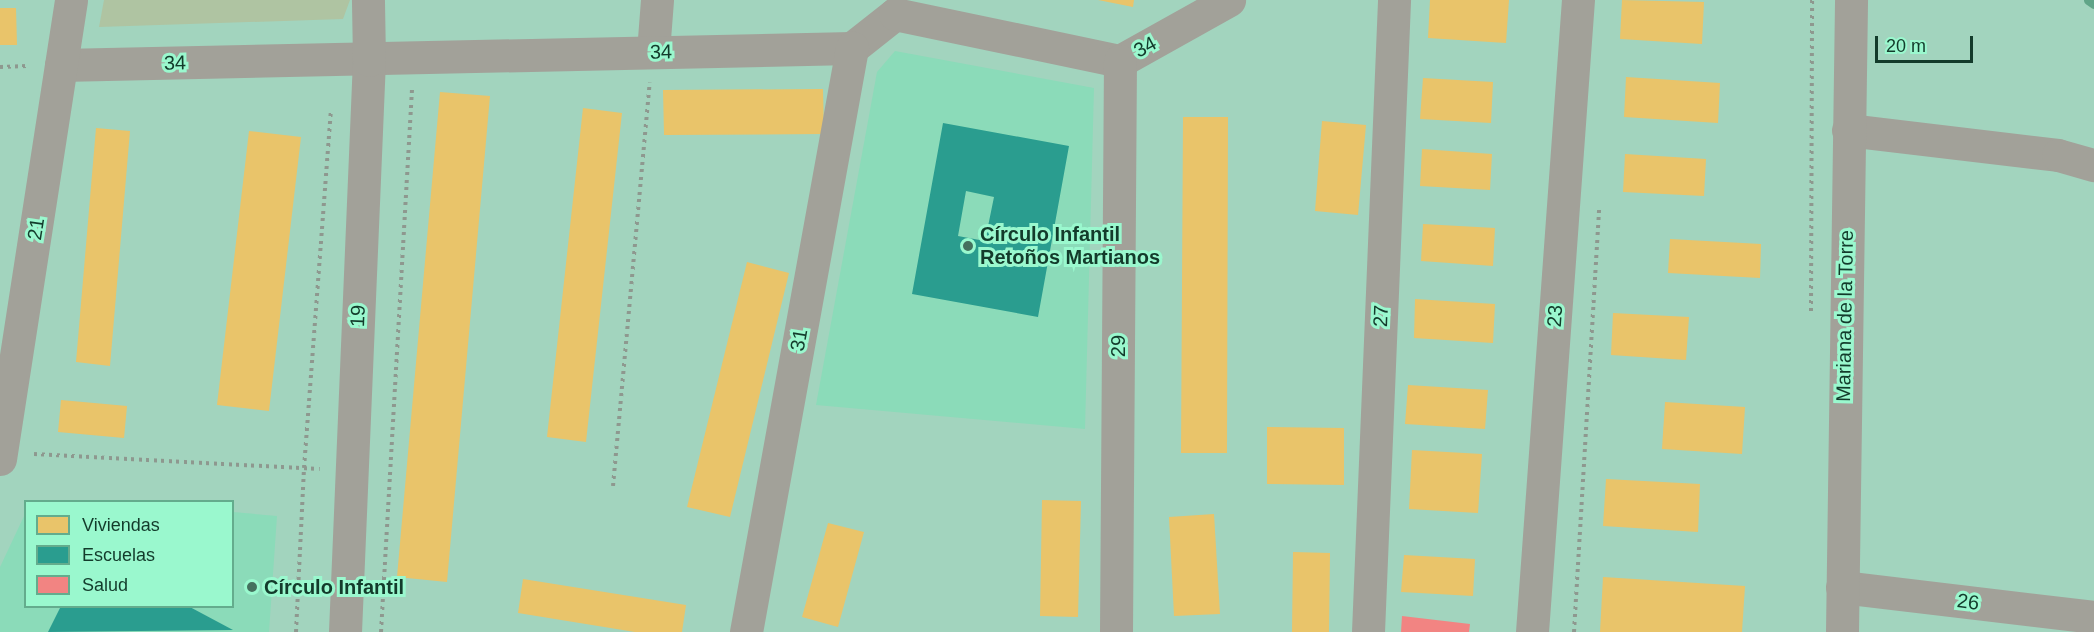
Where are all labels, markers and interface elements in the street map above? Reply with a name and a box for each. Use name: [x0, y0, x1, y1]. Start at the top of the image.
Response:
scale bar: [1878, 24, 1976, 62]
street label: 34: [1129, 31, 1161, 63]
text: 20 m: [1886, 36, 1926, 56]
street label: 34: [650, 40, 672, 64]
street label: 34: [164, 51, 186, 75]
street label: 21: [22, 216, 50, 242]
place label: Círculo Infantil Retoños Martianos: [980, 222, 1160, 269]
street label: Mariana de la Torre: [1831, 230, 1859, 402]
marker: Círculo Infantil Retoños Martianos: [961, 239, 975, 253]
street label: 19: [346, 304, 370, 328]
street label: 27: [1369, 304, 1393, 328]
street label: 23: [1542, 304, 1568, 328]
street label: 31: [785, 327, 813, 353]
street label: 29: [1106, 335, 1130, 357]
legend: [24, 500, 234, 608]
text: Viviendas: [82, 515, 160, 535]
text: Escuelas: [82, 545, 155, 565]
text: Salud: [82, 575, 128, 595]
place label: Círculo Infantil: [264, 575, 404, 599]
marker: Círculo Infantil: [245, 580, 259, 594]
street label: 26: [1955, 589, 1981, 615]

